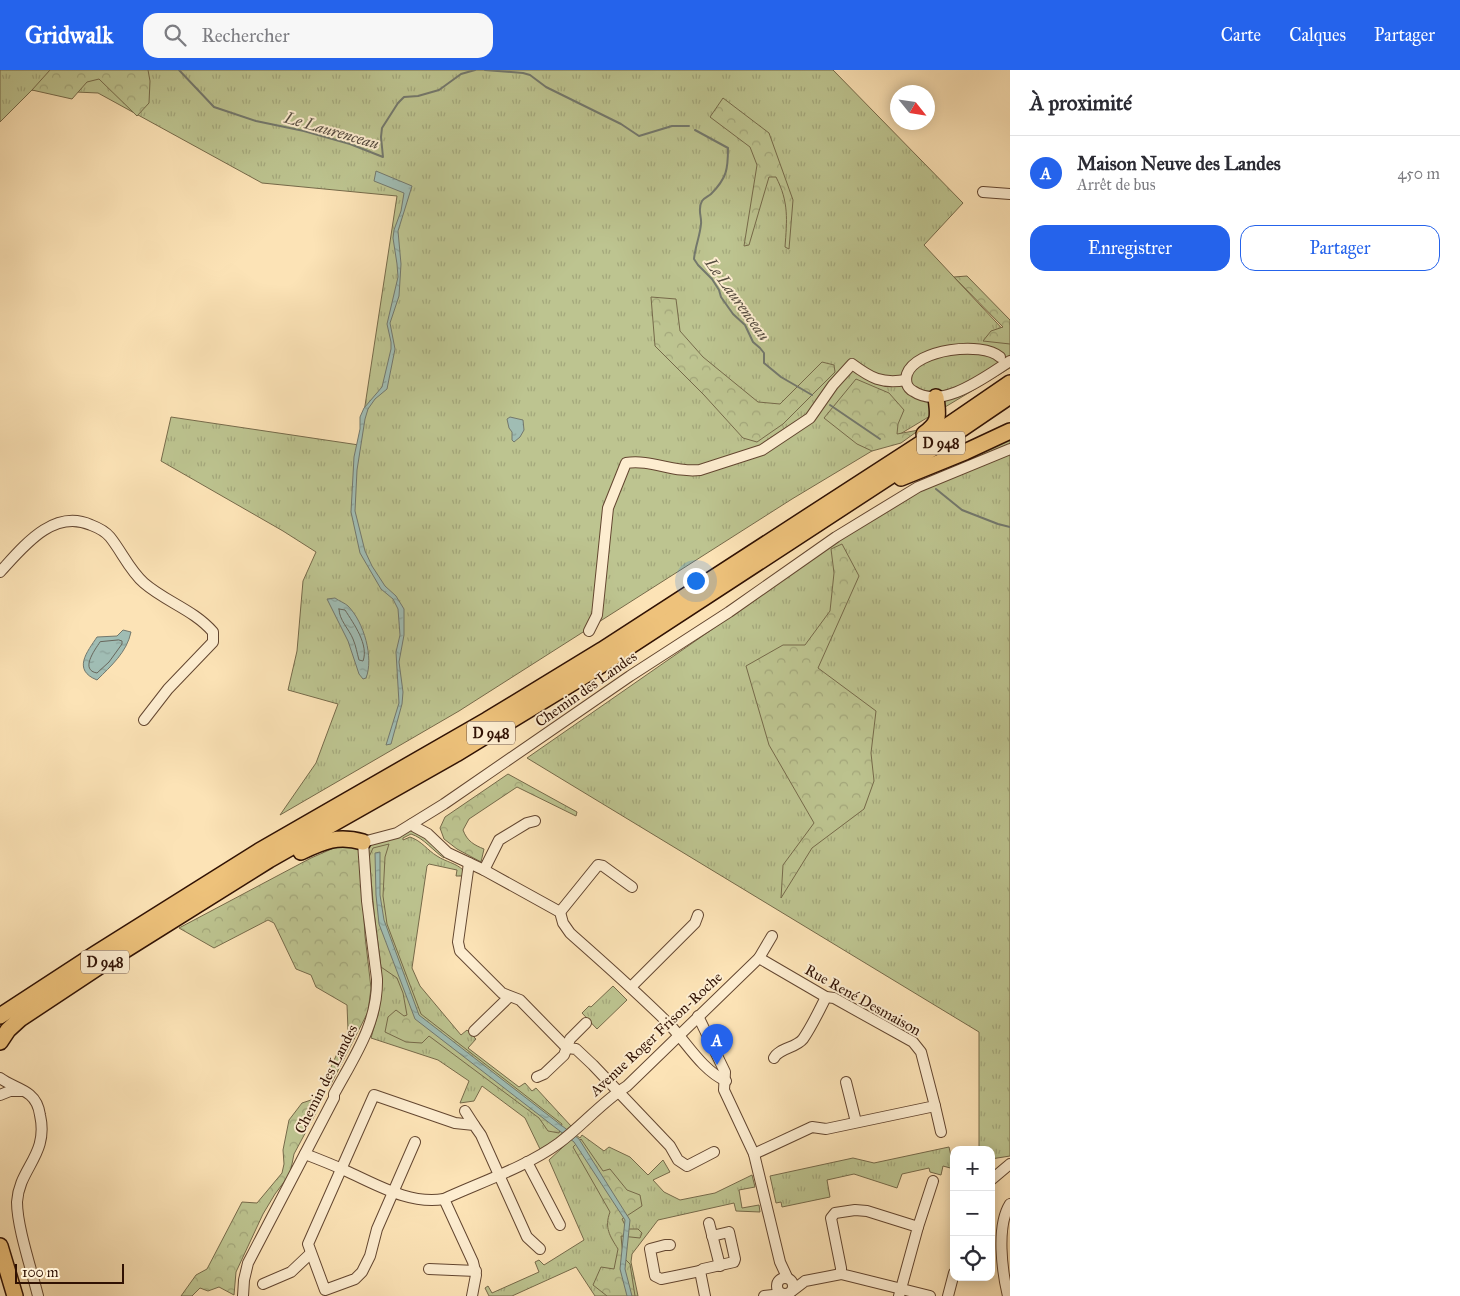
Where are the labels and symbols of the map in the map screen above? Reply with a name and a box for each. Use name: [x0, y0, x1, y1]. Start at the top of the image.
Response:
north arrow: [890, 85, 935, 130]
water label: Le Laurenceau: [281, 108, 381, 153]
water label: Le Laurenceau: [701, 253, 774, 344]
road number: D 948: [917, 432, 965, 454]
your location: [683, 568, 709, 594]
street label: Chemin des Landes: [532, 647, 640, 731]
road number: D 948: [467, 721, 515, 744]
road number: D 948: [81, 950, 129, 974]
street label: Rue René Desmaison: [802, 961, 924, 1039]
street label: Avenue Roger Frison-Roche: [586, 968, 726, 1100]
street label: Chemin des Landes: [291, 1021, 361, 1137]
pin: A: [701, 1024, 733, 1065]
scale bar: [15, 1261, 124, 1284]

